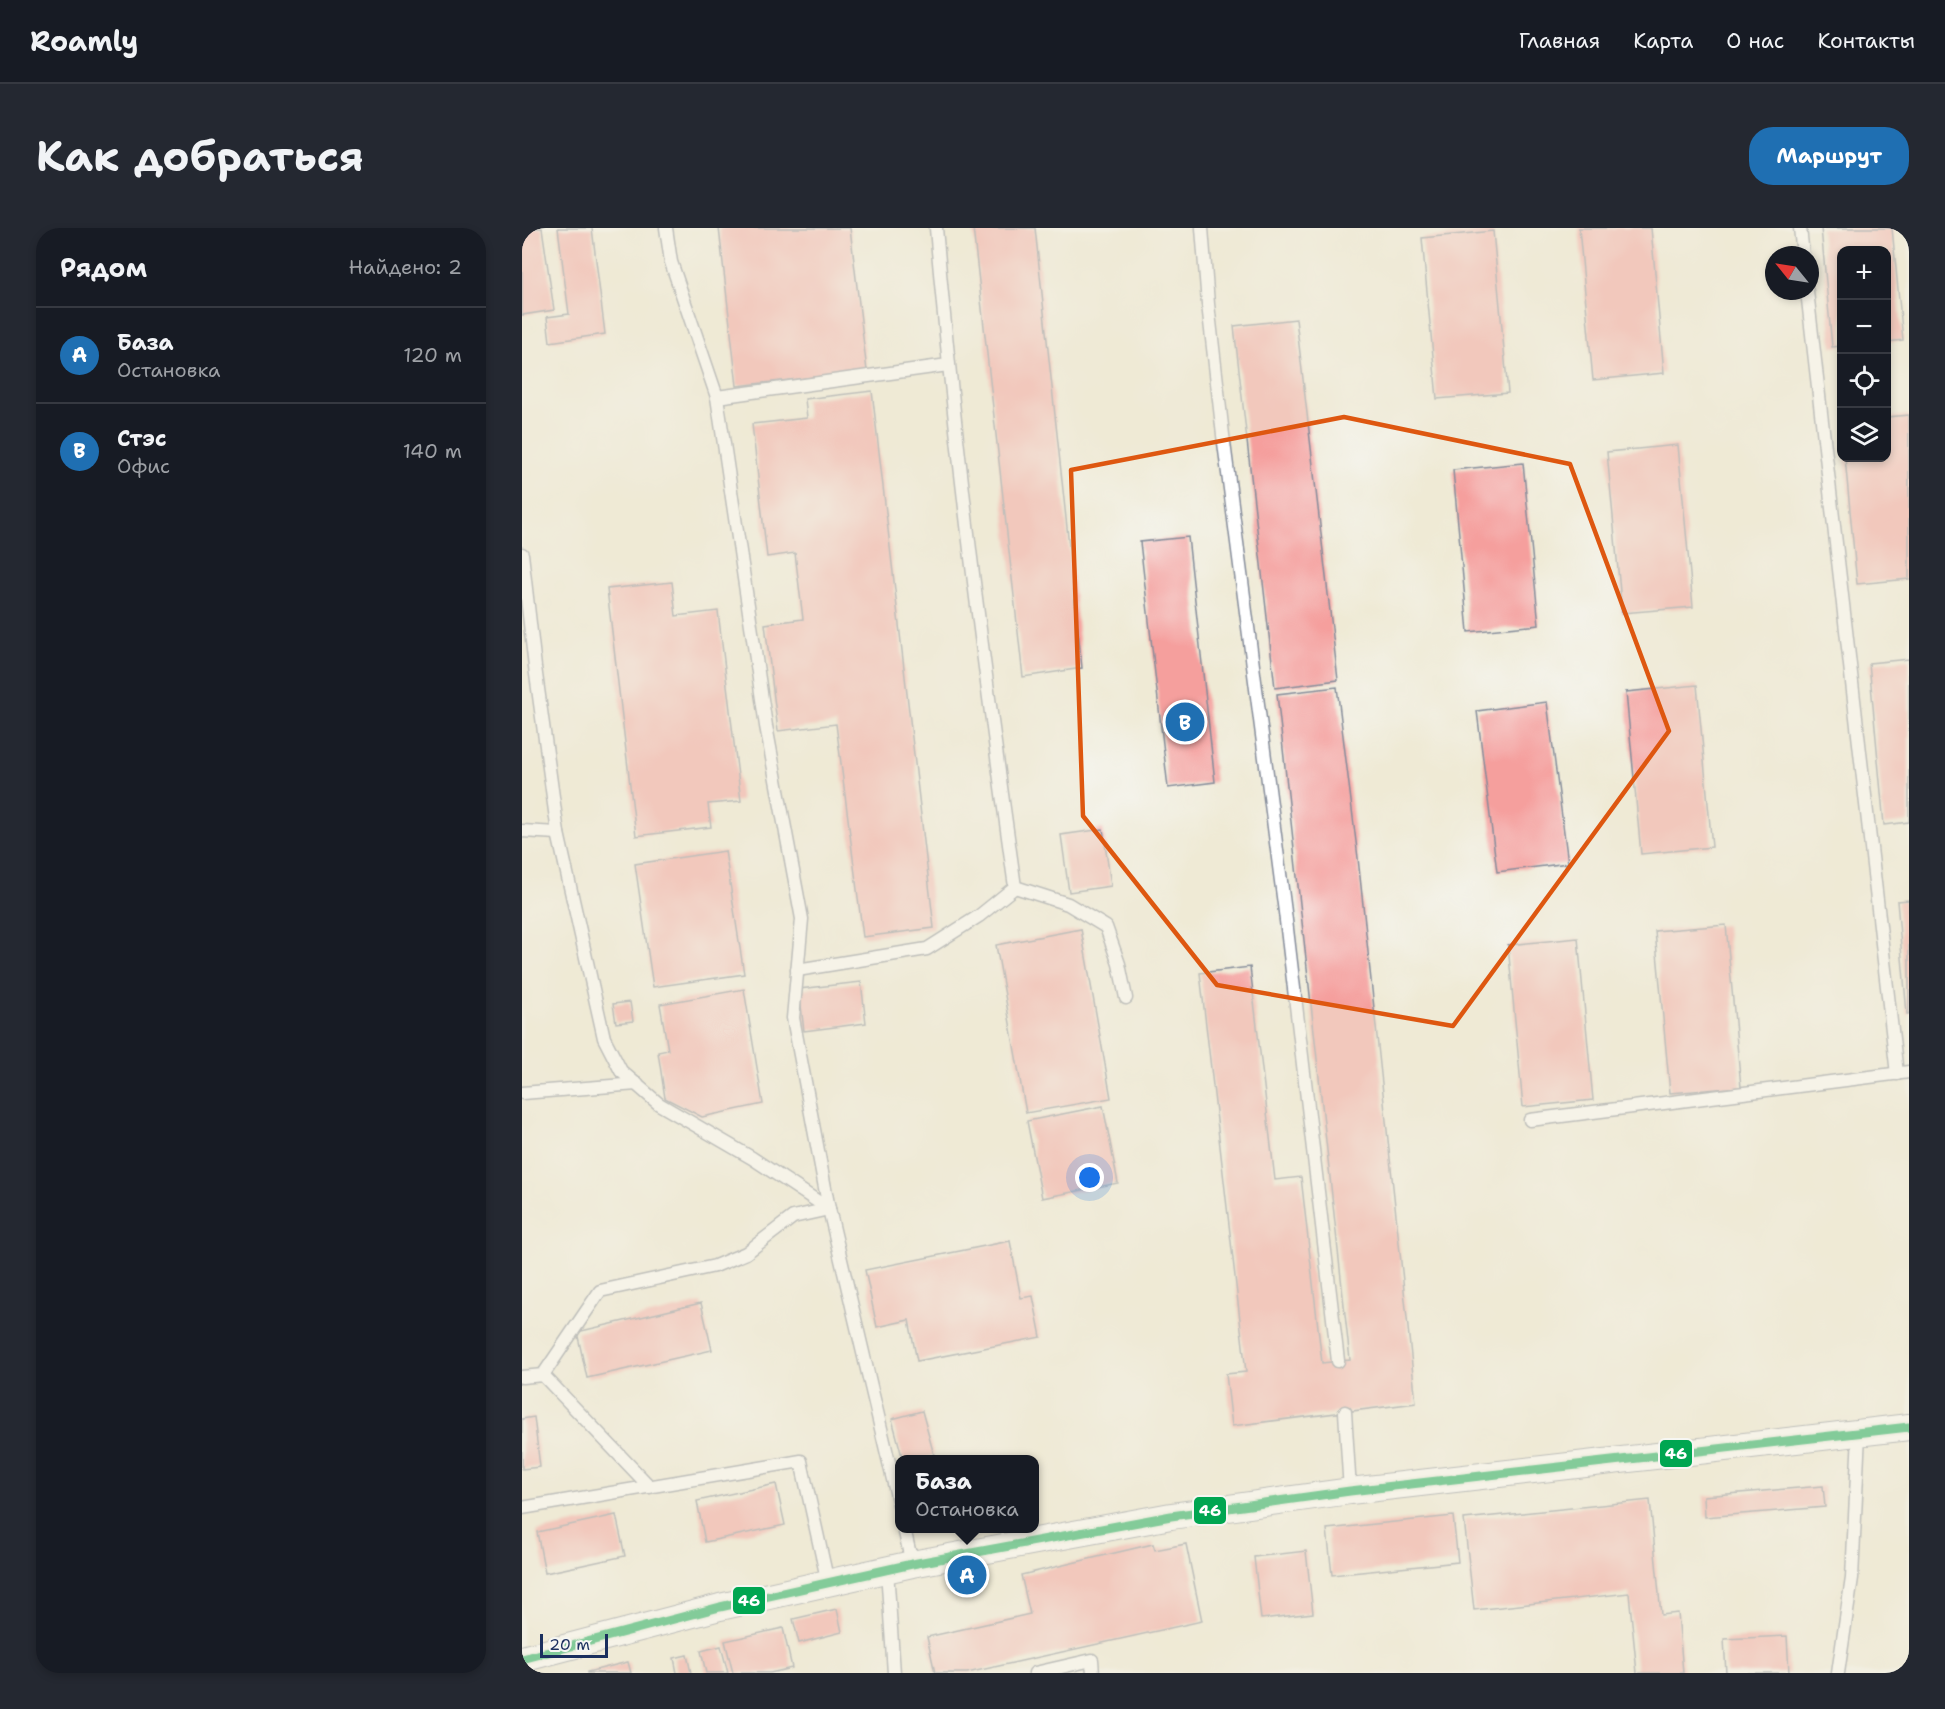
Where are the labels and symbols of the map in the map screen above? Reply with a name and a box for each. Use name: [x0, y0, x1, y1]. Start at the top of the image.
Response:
north arrow: [1765, 246, 1819, 300]
pin: B: [1166, 700, 1204, 744]
your location: [1075, 1163, 1104, 1192]
line badge: 46: [1659, 1439, 1693, 1468]
text: 46: [1665, 1443, 1687, 1464]
line badge: 46: [1193, 1496, 1227, 1525]
text: 46: [1199, 1500, 1221, 1521]
pin: A: [948, 1552, 986, 1598]
line badge: 46: [732, 1586, 766, 1615]
text: 46: [738, 1590, 760, 1611]
scale bar: [540, 1631, 608, 1658]

